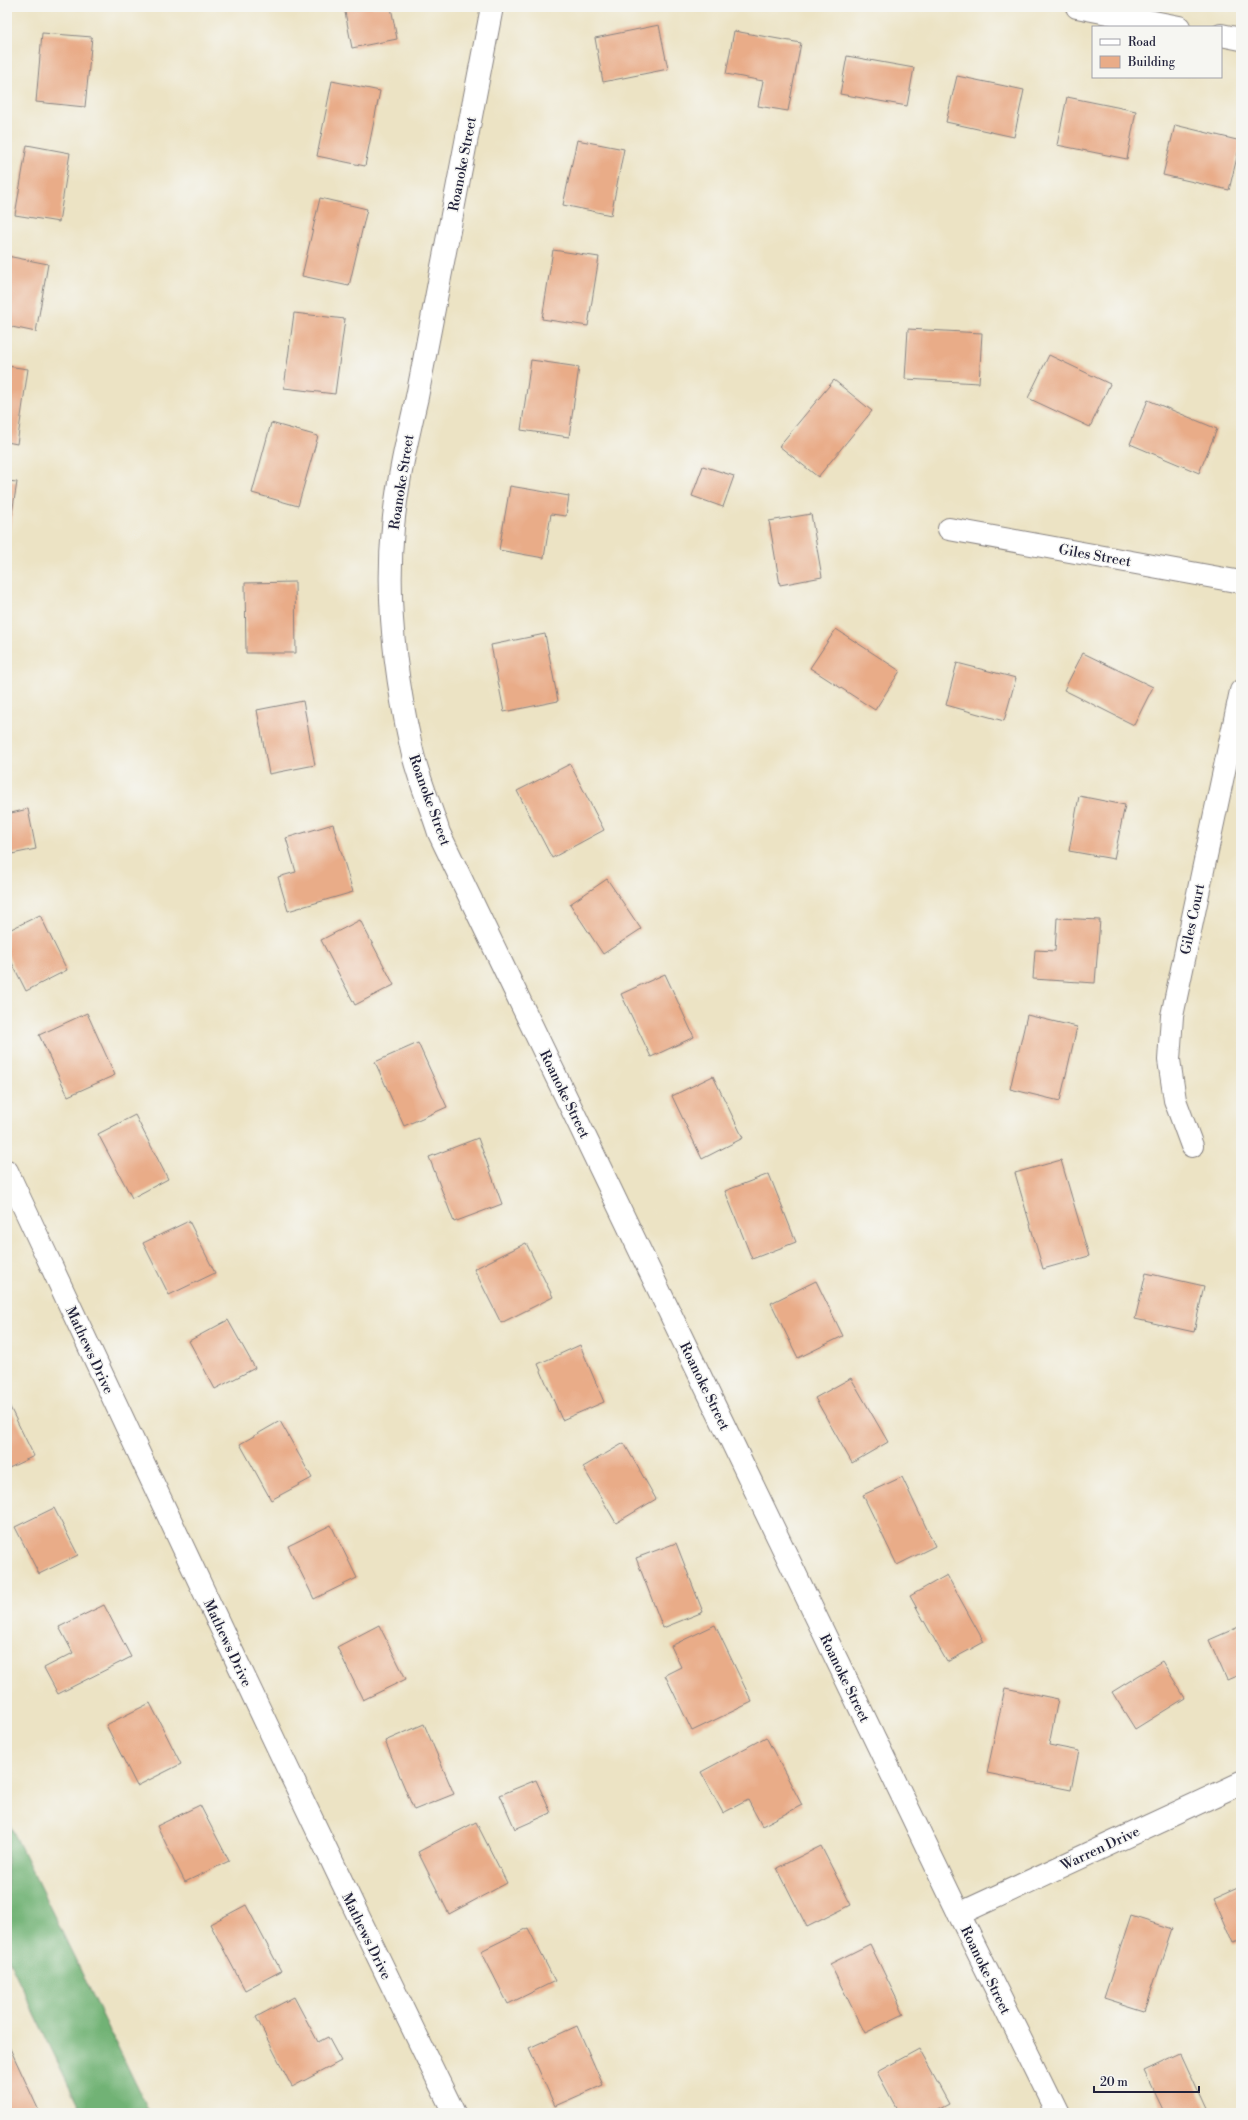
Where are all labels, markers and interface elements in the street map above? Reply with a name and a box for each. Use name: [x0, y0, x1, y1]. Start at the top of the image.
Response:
legend: [1092, 26, 1222, 78]
text: Road: [1128, 35, 1156, 50]
text: Building: [1127, 55, 1176, 70]
street label: Roanoke Street: [445, 115, 481, 213]
street label: Roanoke Street: [386, 433, 418, 531]
street label: Giles Street: [1057, 541, 1132, 571]
street label: Roanoke Street: [404, 752, 454, 849]
street label: Giles Court: [1177, 882, 1209, 956]
street label: Roanoke Street: [535, 1047, 593, 1142]
street label: Mathews Drive: [61, 1304, 117, 1397]
street label: Roanoke Street: [675, 1339, 733, 1434]
street label: Mathews Drive: [199, 1597, 255, 1690]
street label: Roanoke Street: [815, 1631, 873, 1726]
street label: Warren Drive: [1057, 1823, 1143, 1875]
street label: Mathews Drive: [337, 1890, 395, 1983]
street label: Roanoke Street: [956, 1923, 1014, 2018]
scale bar: [1094, 2068, 1199, 2094]
text: 20 m: [1100, 2075, 1128, 2090]

